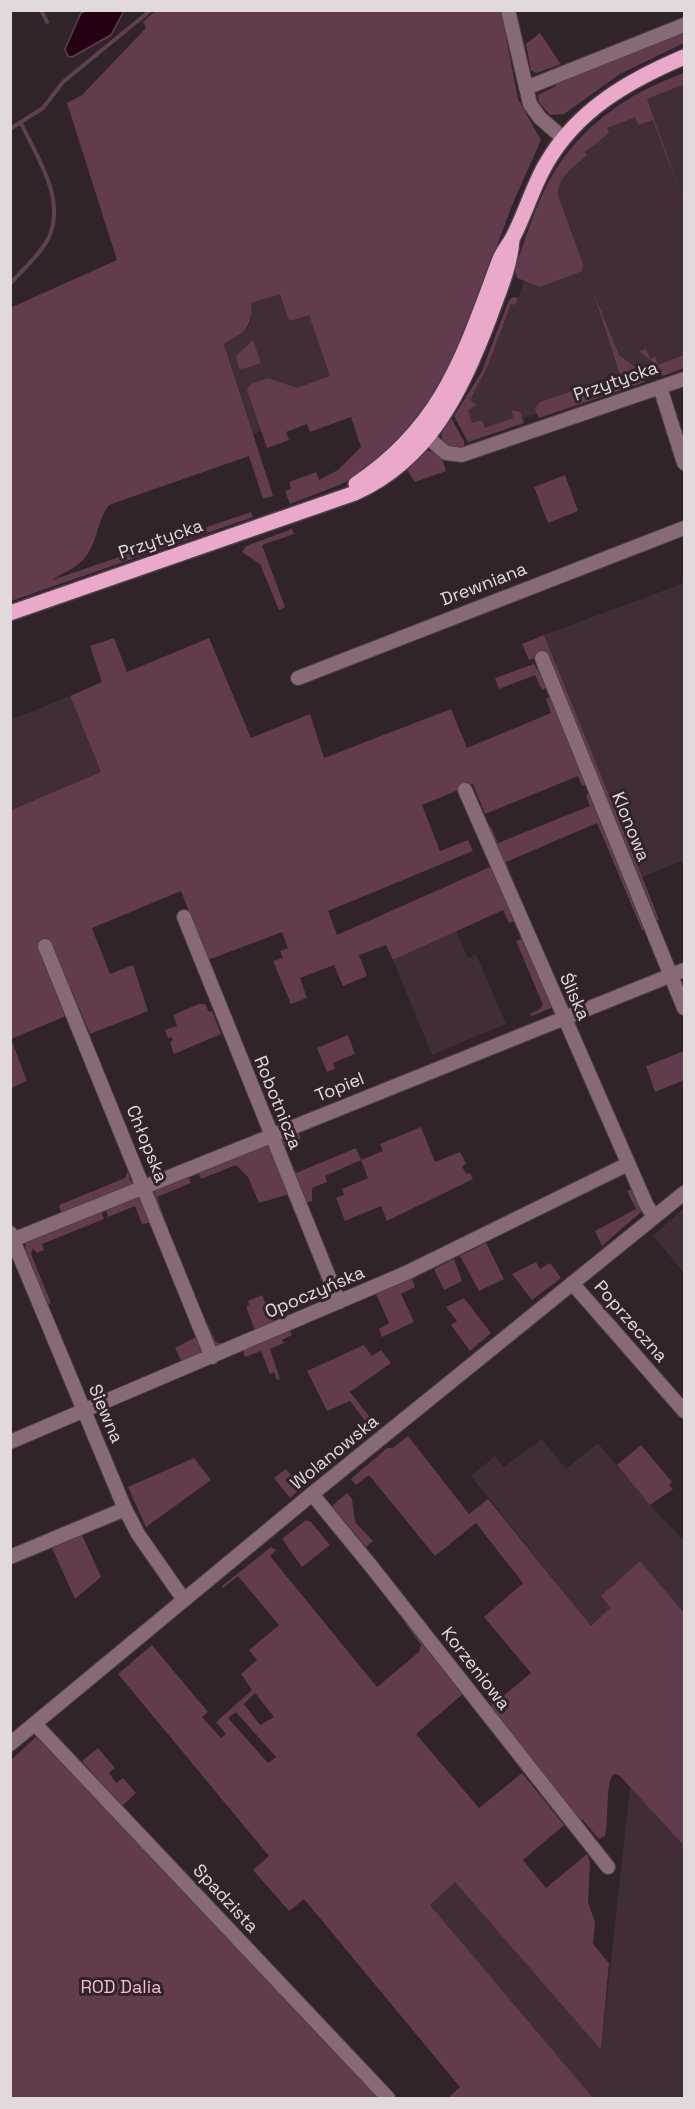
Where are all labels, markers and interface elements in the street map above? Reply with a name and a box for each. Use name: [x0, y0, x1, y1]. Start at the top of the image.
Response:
street label: Przytycka: [571, 357, 661, 407]
street label: Przytycka: [116, 515, 206, 565]
street label: Drewniana: [438, 559, 530, 611]
street label: Klonowa: [606, 789, 654, 865]
street label: Śliska: [554, 970, 594, 1024]
street label: Robotnicza: [249, 1053, 305, 1153]
street label: Topiel: [312, 1068, 368, 1108]
street label: Chłopska: [121, 1102, 171, 1186]
street label: Opoczyńska: [262, 1262, 368, 1324]
street label: Poprzeczna: [589, 1277, 671, 1367]
street label: Siewna: [83, 1381, 127, 1447]
street label: Wolanowska: [287, 1411, 383, 1495]
street label: Korzeniowa: [436, 1623, 514, 1715]
street label: Spadzista: [188, 1860, 262, 1938]
park label: ROD Dalia: [81, 1977, 161, 1999]

